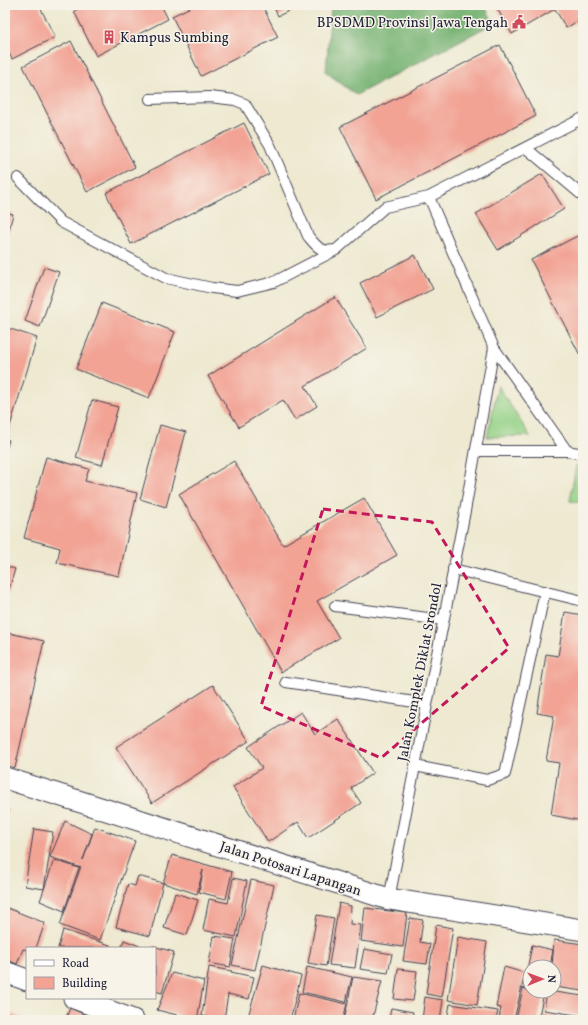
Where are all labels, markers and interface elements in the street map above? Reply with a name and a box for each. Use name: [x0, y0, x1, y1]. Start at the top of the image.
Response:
place label: BPSDMD Provinsi Jawa Tengah: [317, 14, 508, 33]
public building icon: BPSDMD Provinsi Jawa Tengah: [511, 14, 527, 30]
building icon: Kampus Sumbing: [101, 29, 117, 45]
place label: Kampus Sumbing: [120, 29, 229, 48]
street label: Jalan Komplek Diklat Srondol: [394, 581, 447, 763]
street label: Jalan Potosari Lapangan: [217, 838, 364, 901]
legend: [26, 947, 156, 999]
text: Road: [62, 956, 89, 972]
north arrow: [522, 959, 562, 999]
text: N: [543, 975, 558, 983]
text: Building: [62, 976, 107, 992]

